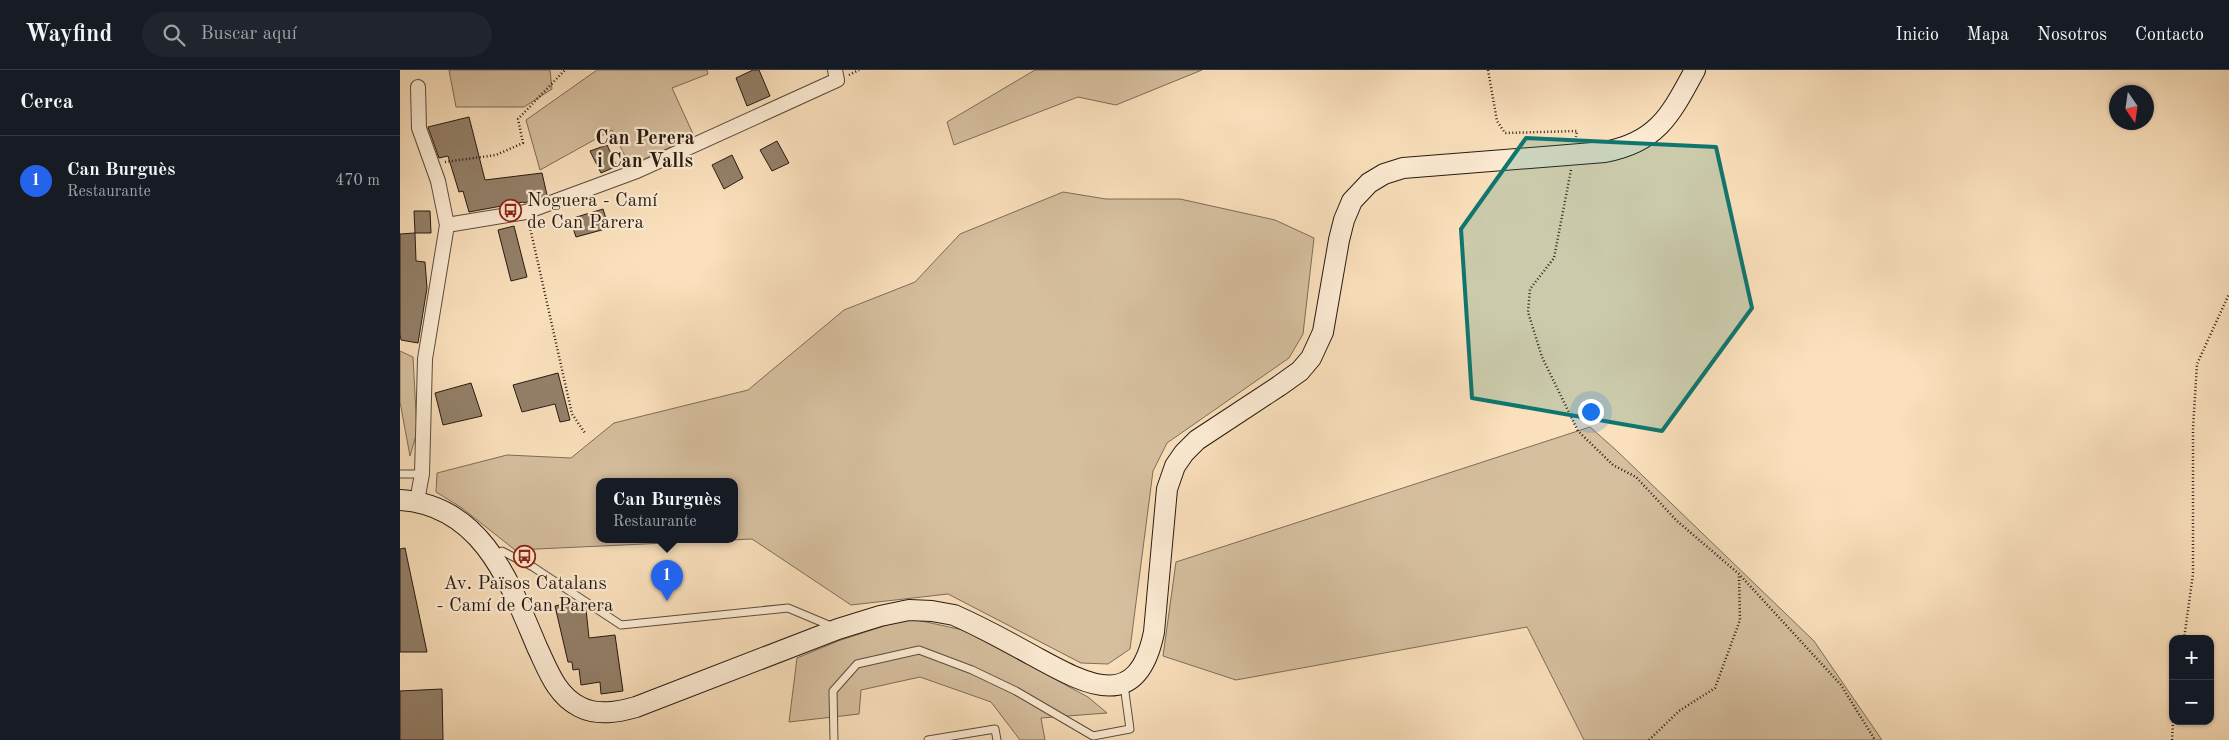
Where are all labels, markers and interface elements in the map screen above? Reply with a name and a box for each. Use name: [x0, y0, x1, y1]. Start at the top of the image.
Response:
search box: [142, 12, 492, 57]
icon: search: [160, 21, 188, 49]
text: Wayfind: [25, 23, 112, 47]
text: Buscar aquí: [200, 25, 297, 44]
text: Inicio: [1896, 26, 1939, 44]
text: Mapa: [1967, 26, 2009, 44]
text: Nosotros: [2037, 26, 2107, 44]
text: Contacto: [2135, 26, 2204, 44]
north arrow: [2109, 85, 2154, 130]
text: Cerca: [20, 92, 73, 113]
district label: Can Perera i Can Valls: [595, 129, 695, 172]
text: Can Burguès: [67, 161, 175, 180]
text: 1: [31, 173, 41, 189]
text: 470 m: [335, 173, 380, 189]
text: Restaurante: [67, 184, 151, 200]
place label: Noguera - Camí de Can Parera: [527, 192, 658, 233]
bus stop icon: Noguera - Camí de Can Parera: [499, 198, 523, 222]
your location: [1578, 399, 1604, 425]
popup: [596, 478, 738, 543]
text: Can Burguès: [613, 491, 721, 510]
text: Restaurante: [613, 514, 697, 530]
bus stop icon: Av. Països Catalans - Camí de Can Parera: [513, 544, 537, 568]
pin: 1: [651, 560, 683, 601]
place label: Av. Països Catalans - Camí de Can Parera: [437, 575, 614, 616]
map controls: [2169, 635, 2214, 725]
button: +: [2169, 635, 2214, 680]
button: −: [2169, 680, 2214, 725]

